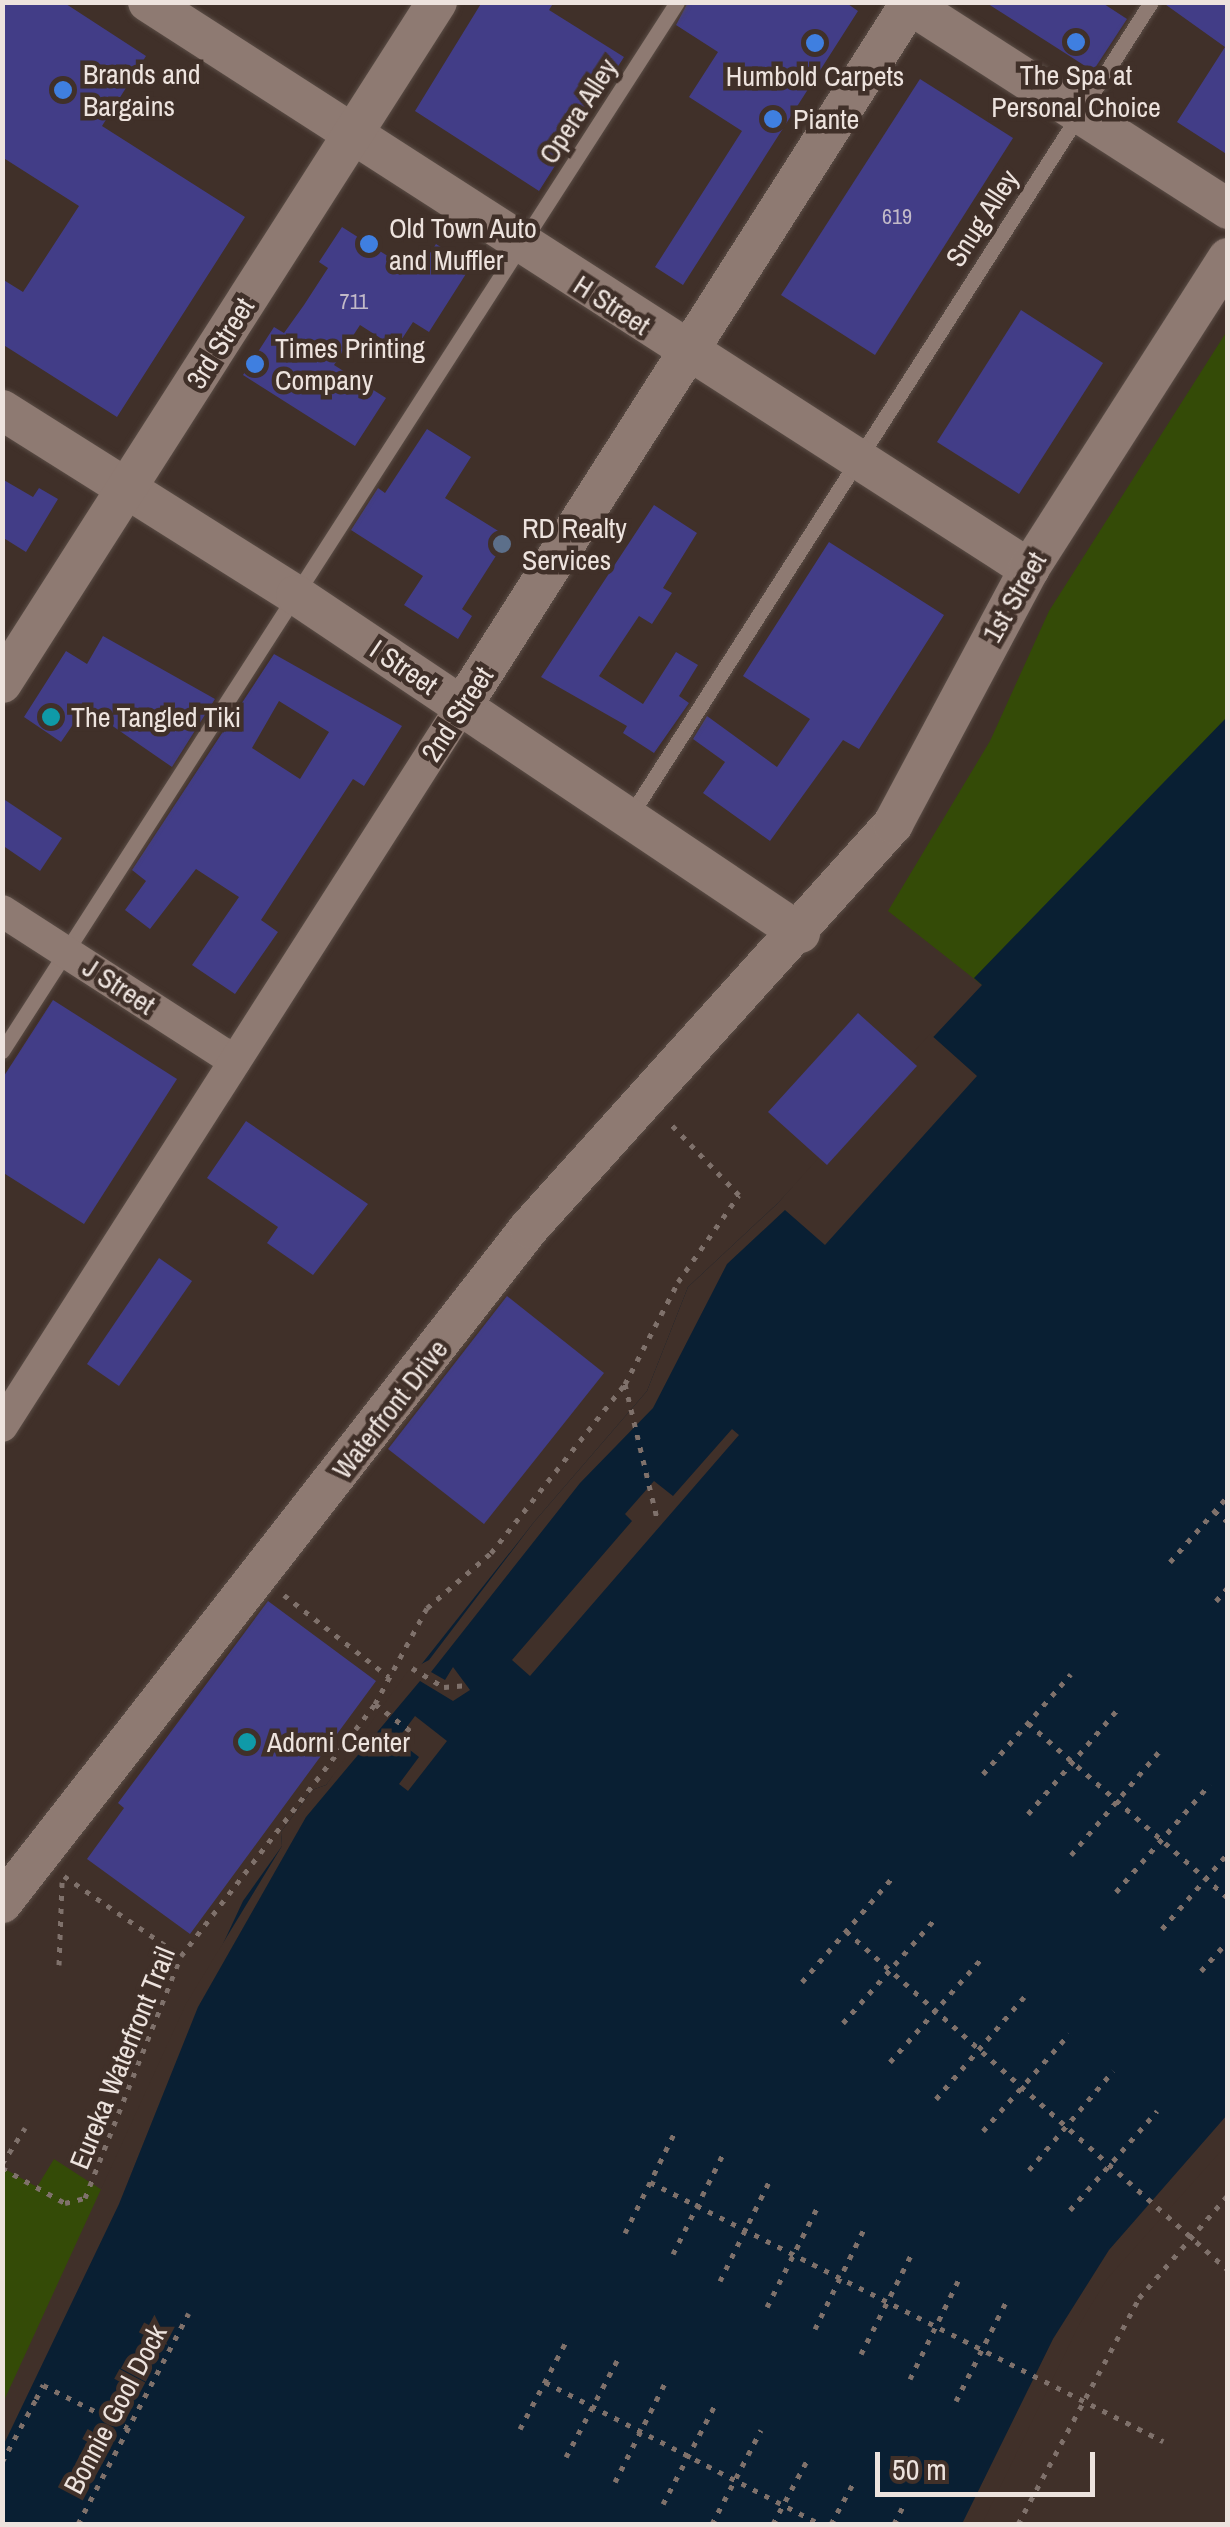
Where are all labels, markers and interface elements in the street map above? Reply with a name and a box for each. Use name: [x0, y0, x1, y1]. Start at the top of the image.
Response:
marker: The Spa at Personal Choice: [1065, 31, 1087, 53]
marker: Humbold Carpets: [804, 32, 826, 54]
street label: Opera Alley: [531, 52, 625, 170]
place label: Brands and Bargains: [83, 57, 200, 123]
place label: The Spa at Personal Choice: [991, 58, 1161, 124]
place label: Humbold Carpets: [726, 59, 904, 93]
marker: Brands and Bargains: [52, 79, 74, 101]
place label: Piante: [793, 102, 859, 136]
marker: Piante: [762, 108, 784, 130]
street label: Snug Alley: [938, 163, 1026, 273]
house number: 619: [882, 204, 912, 230]
place label: Old Town Auto and Muffler: [389, 211, 538, 277]
marker: Old Town Auto and Muffler: [358, 233, 380, 255]
street label: H Street: [568, 268, 656, 342]
house number: 711: [340, 289, 368, 315]
street label: 3rd Street: [179, 291, 261, 395]
place label: Times Printing Company: [275, 331, 425, 397]
marker: Times Printing Company: [244, 353, 266, 375]
place label: RD Realty Services: [522, 511, 627, 577]
marker: RD Realty Services: [491, 533, 513, 555]
street label: 1st Street: [975, 546, 1053, 648]
street label: I Street: [364, 632, 444, 702]
street label: 2nd Street: [414, 660, 500, 768]
place label: The Tangled Tiki: [71, 700, 242, 734]
marker: The Tangled Tiki: [40, 706, 62, 728]
street label: J Street: [77, 950, 161, 1022]
street label: Waterfront Drive: [325, 1333, 455, 1485]
place label: Adorni Center: [267, 1725, 410, 1759]
marker: Adorni Center: [236, 1731, 258, 1753]
street label: Eureka Waterfront Trail: [62, 1942, 182, 2174]
street label: Bonnie Gool Dock: [56, 2319, 174, 2499]
scale bar: [880, 2432, 1100, 2494]
text: 50 m: [892, 2449, 947, 2489]

